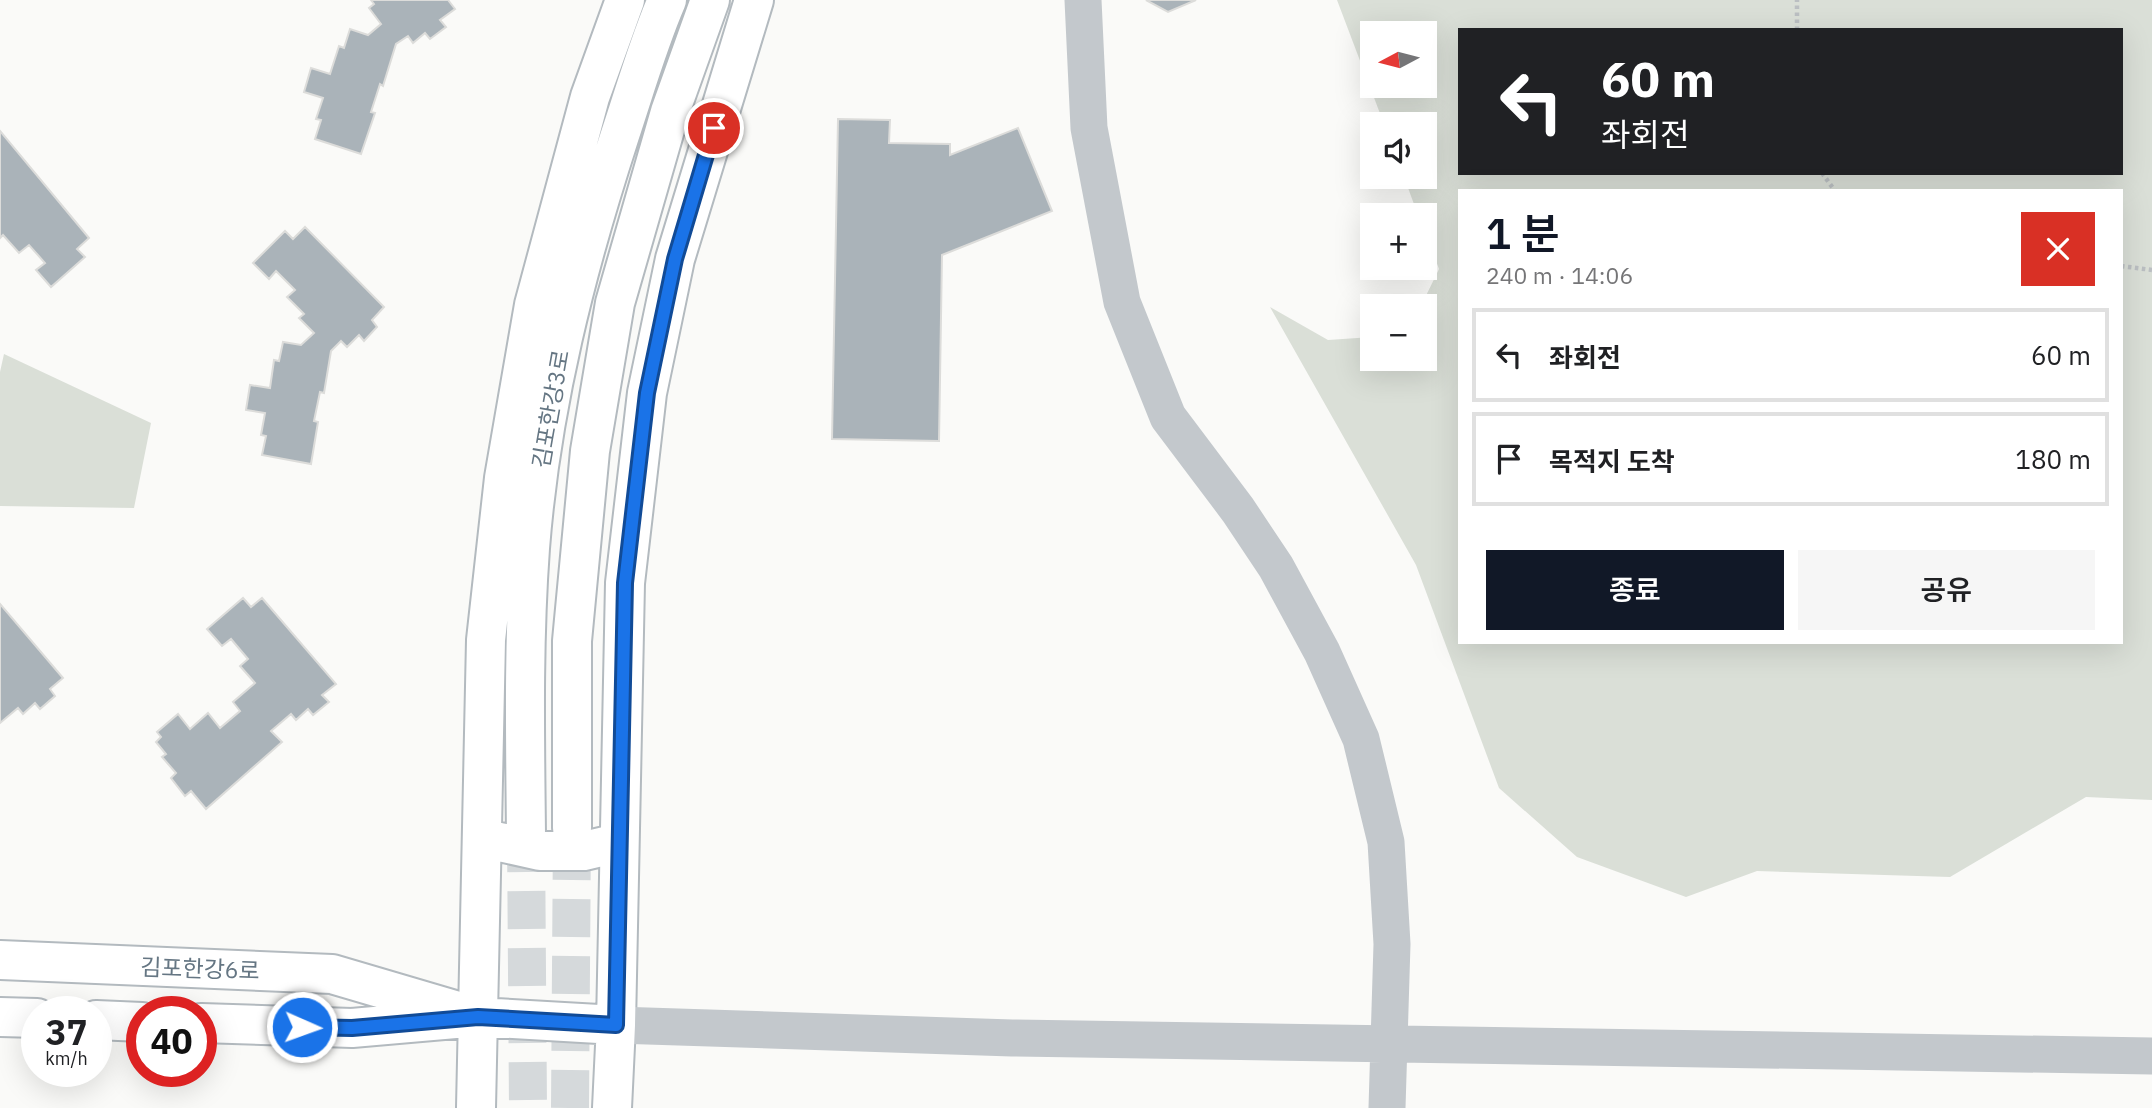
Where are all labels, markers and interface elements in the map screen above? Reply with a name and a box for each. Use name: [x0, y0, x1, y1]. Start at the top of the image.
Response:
north arrow: [1360, 21, 1437, 98]
map controls: [1360, 21, 1437, 371]
text: 60 m: [1601, 47, 1715, 110]
icon: left: [1486, 56, 1577, 147]
pin: [684, 98, 744, 158]
icon: arrive: [695, 109, 733, 147]
button: sound: [1360, 112, 1437, 189]
text: 좌회전: [1601, 113, 1689, 155]
button: +: [1360, 203, 1437, 280]
text: 1 분: [1486, 206, 1560, 261]
button: close: [2021, 212, 2095, 286]
text: 240 m · 14:06: [1486, 260, 1633, 290]
button: −: [1360, 294, 1437, 371]
icon: left: [1490, 336, 1528, 374]
text: 60 m: [2031, 338, 2091, 372]
text: 좌회전: [1549, 340, 1621, 374]
street label: 김포한강3로: [525, 347, 575, 470]
icon: arrive: [1490, 440, 1528, 478]
text: 180 m: [2015, 442, 2091, 476]
text: 목적지 도착: [1549, 444, 1675, 478]
button: 종료: [1486, 550, 1784, 630]
button: 공유: [1798, 550, 2095, 630]
street label: 김포한강6로: [140, 951, 260, 985]
position arrow: [265, 990, 339, 1064]
speed limit sign: 40: [126, 996, 217, 1087]
text: 37: [45, 1009, 88, 1055]
text: km/h: [45, 1047, 88, 1070]

